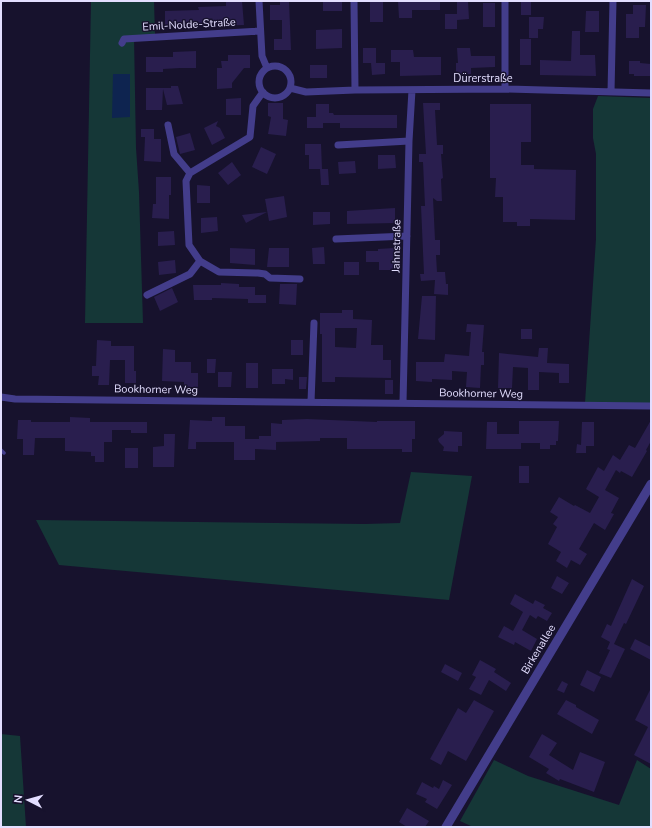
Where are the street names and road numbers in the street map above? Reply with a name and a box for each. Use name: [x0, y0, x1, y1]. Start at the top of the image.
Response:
street label: Emil-Nolde-Straße: [142, 15, 236, 34]
street label: Dürerstraße: [453, 71, 513, 86]
street label: Jahnstraße: [389, 219, 404, 274]
street label: Bookhorner Weg: [114, 381, 198, 398]
street label: Bookhorner Weg: [439, 385, 523, 402]
street label: Birkenallee: [518, 622, 559, 677]

